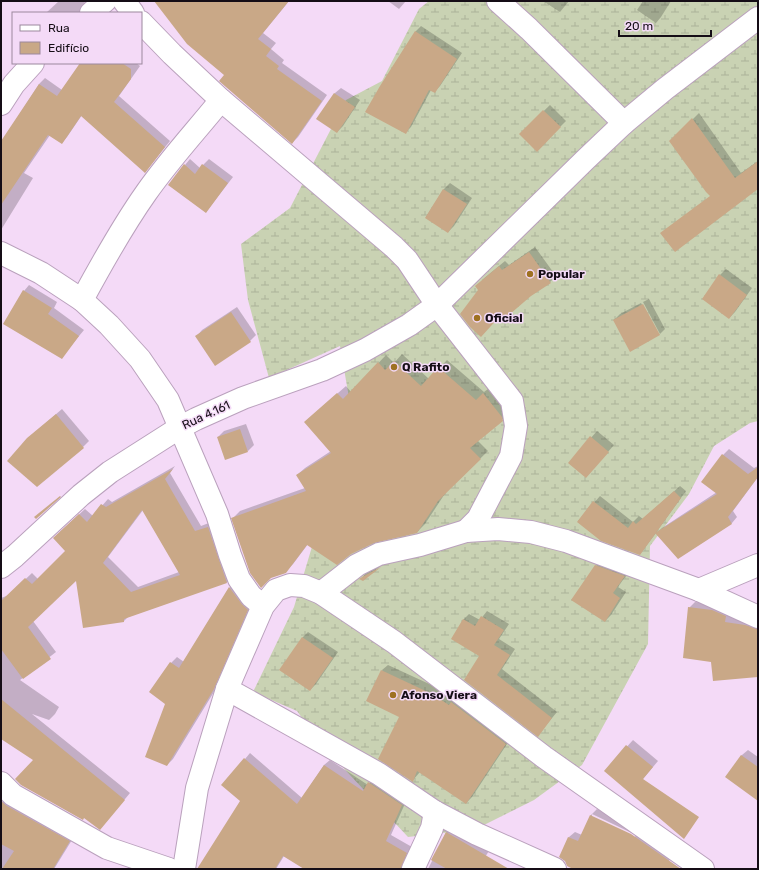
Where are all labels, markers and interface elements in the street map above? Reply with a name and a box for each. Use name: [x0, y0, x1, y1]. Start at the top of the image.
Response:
legend: [12, 12, 142, 64]
scale bar: [619, 12, 711, 38]
text: 20 m: [625, 19, 653, 33]
text: Rua: [48, 21, 70, 35]
text: Edifício: [48, 41, 89, 55]
place label: Popular: [538, 267, 585, 281]
marker: Popular: [525, 269, 535, 279]
place label: Oficial: [485, 311, 523, 325]
marker: Oficial: [472, 313, 482, 323]
place label: Q Rafito: [402, 360, 449, 374]
marker: Q Rafito: [389, 362, 399, 372]
street label: Rua 4.161: [180, 398, 232, 432]
place label: Afonso Viera: [401, 688, 477, 702]
marker: Afonso Viera: [388, 690, 398, 700]

